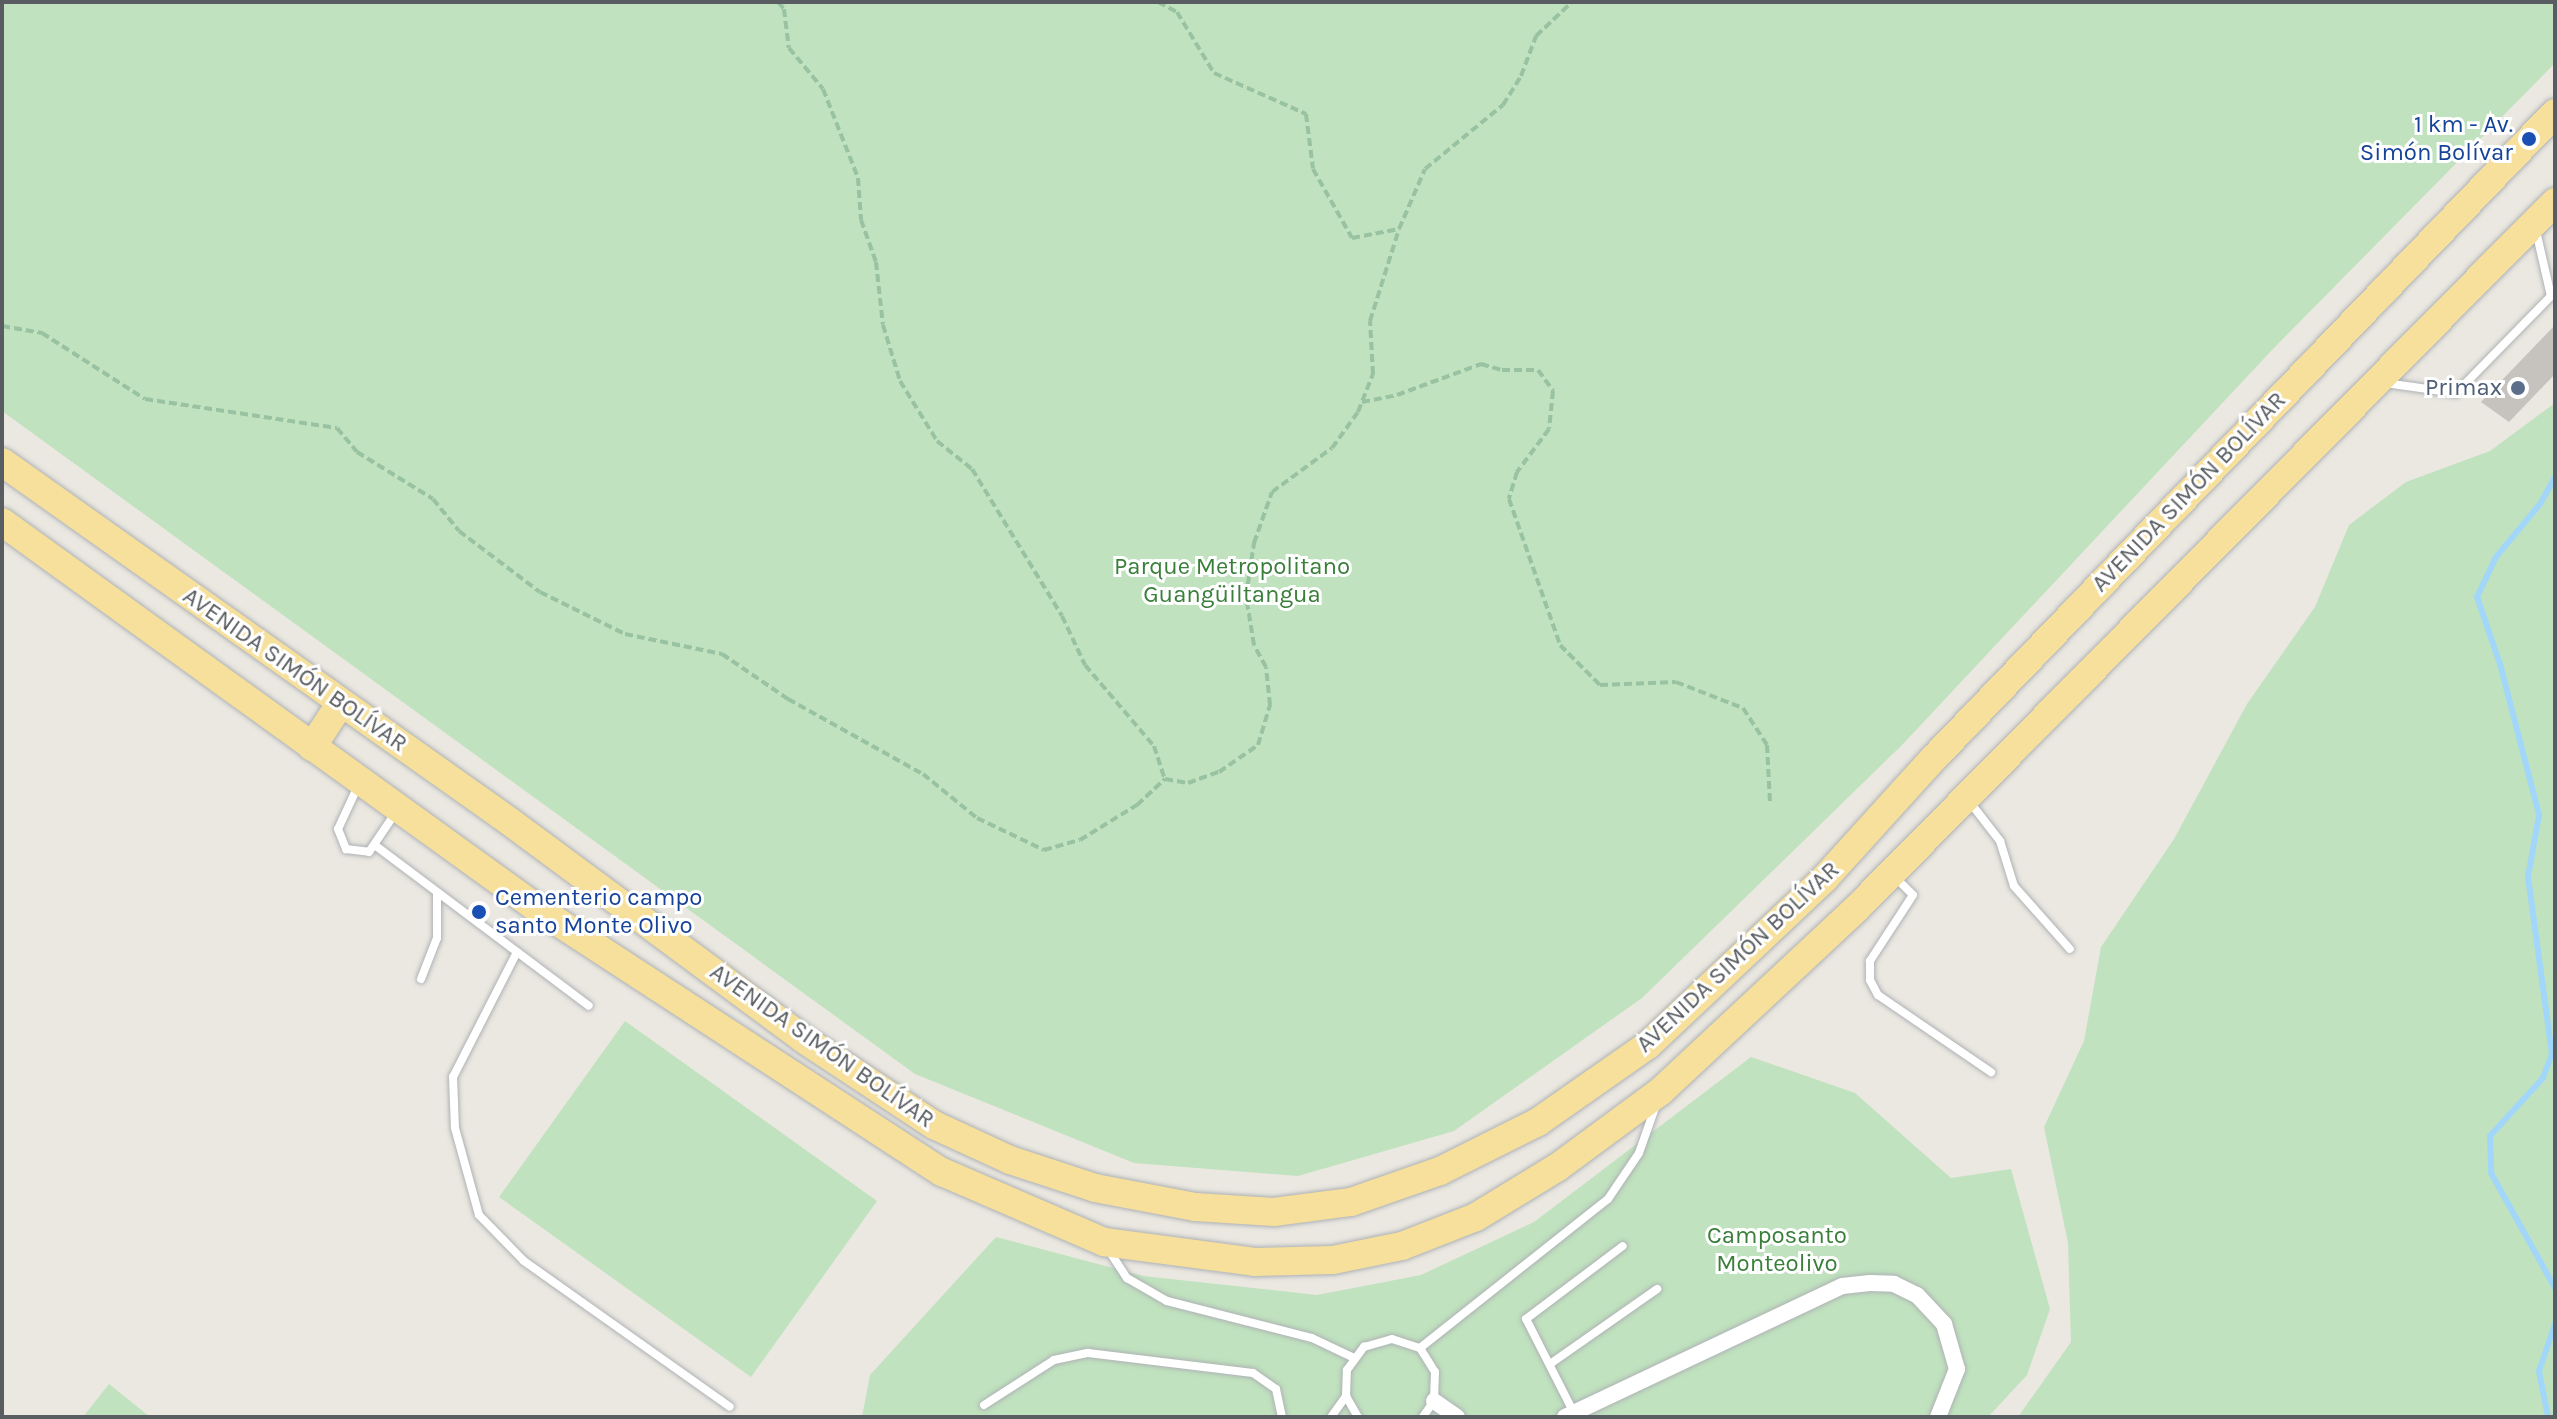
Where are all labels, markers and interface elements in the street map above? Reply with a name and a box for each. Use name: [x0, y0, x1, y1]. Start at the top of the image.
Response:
place label: 1 km - Av. Simón Bolívar: [2360, 111, 2513, 167]
marker: 1 km - Av. Simón Bolívar: [2520, 130, 2538, 148]
place label: Primax: [2425, 374, 2502, 402]
marker: Primax: [2509, 379, 2527, 397]
street label: AVENIDA SIMÓN BOLÍVAR: [2086, 386, 2292, 598]
park label: Parque Metropolitano Guangüiltangua: [1114, 553, 1350, 609]
street label: AVENIDA SIMÓN BOLÍVAR: [177, 582, 413, 758]
street label: AVENIDA SIMÓN BOLÍVAR: [1630, 855, 1846, 1059]
place label: Cementerio campo santo Monte Olivo: [495, 884, 702, 940]
marker: Cementerio campo santo Monte Olivo: [470, 903, 488, 921]
street label: AVENIDA SIMÓN BOLÍVAR: [704, 958, 940, 1134]
park label: Camposanto Monteolivo: [1707, 1222, 1847, 1278]

